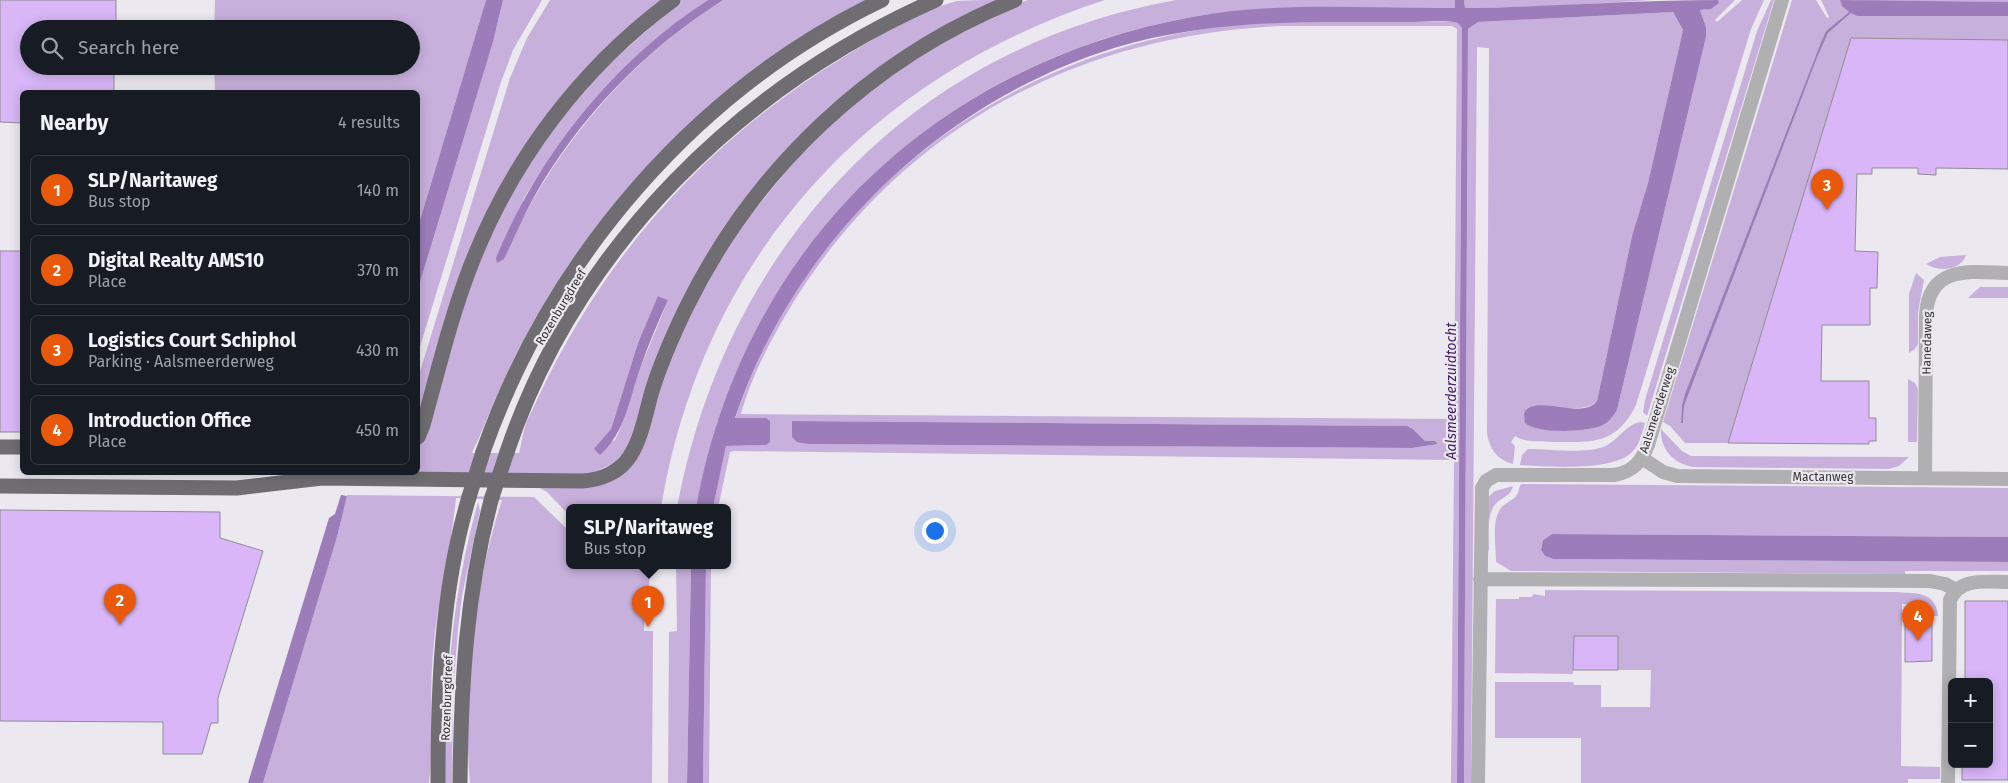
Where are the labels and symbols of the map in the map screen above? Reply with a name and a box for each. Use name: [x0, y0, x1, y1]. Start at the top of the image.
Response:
pin: 3: [1811, 169, 1843, 210]
street label: Rozenburgdreef: [533, 266, 590, 347]
street label: Hanedaweg: [1919, 310, 1935, 375]
water label: Aalsmeerderzuidtocht: [1443, 323, 1460, 460]
street label: Aalsmeerderweg: [1636, 364, 1678, 455]
street label: Mactanweg: [1793, 470, 1854, 484]
your location: [922, 518, 948, 544]
pin: 2: [104, 584, 136, 625]
pin: 1: [632, 586, 664, 627]
pin: 4: [1902, 600, 1934, 641]
street label: Rozenburgdreef: [439, 654, 456, 741]

